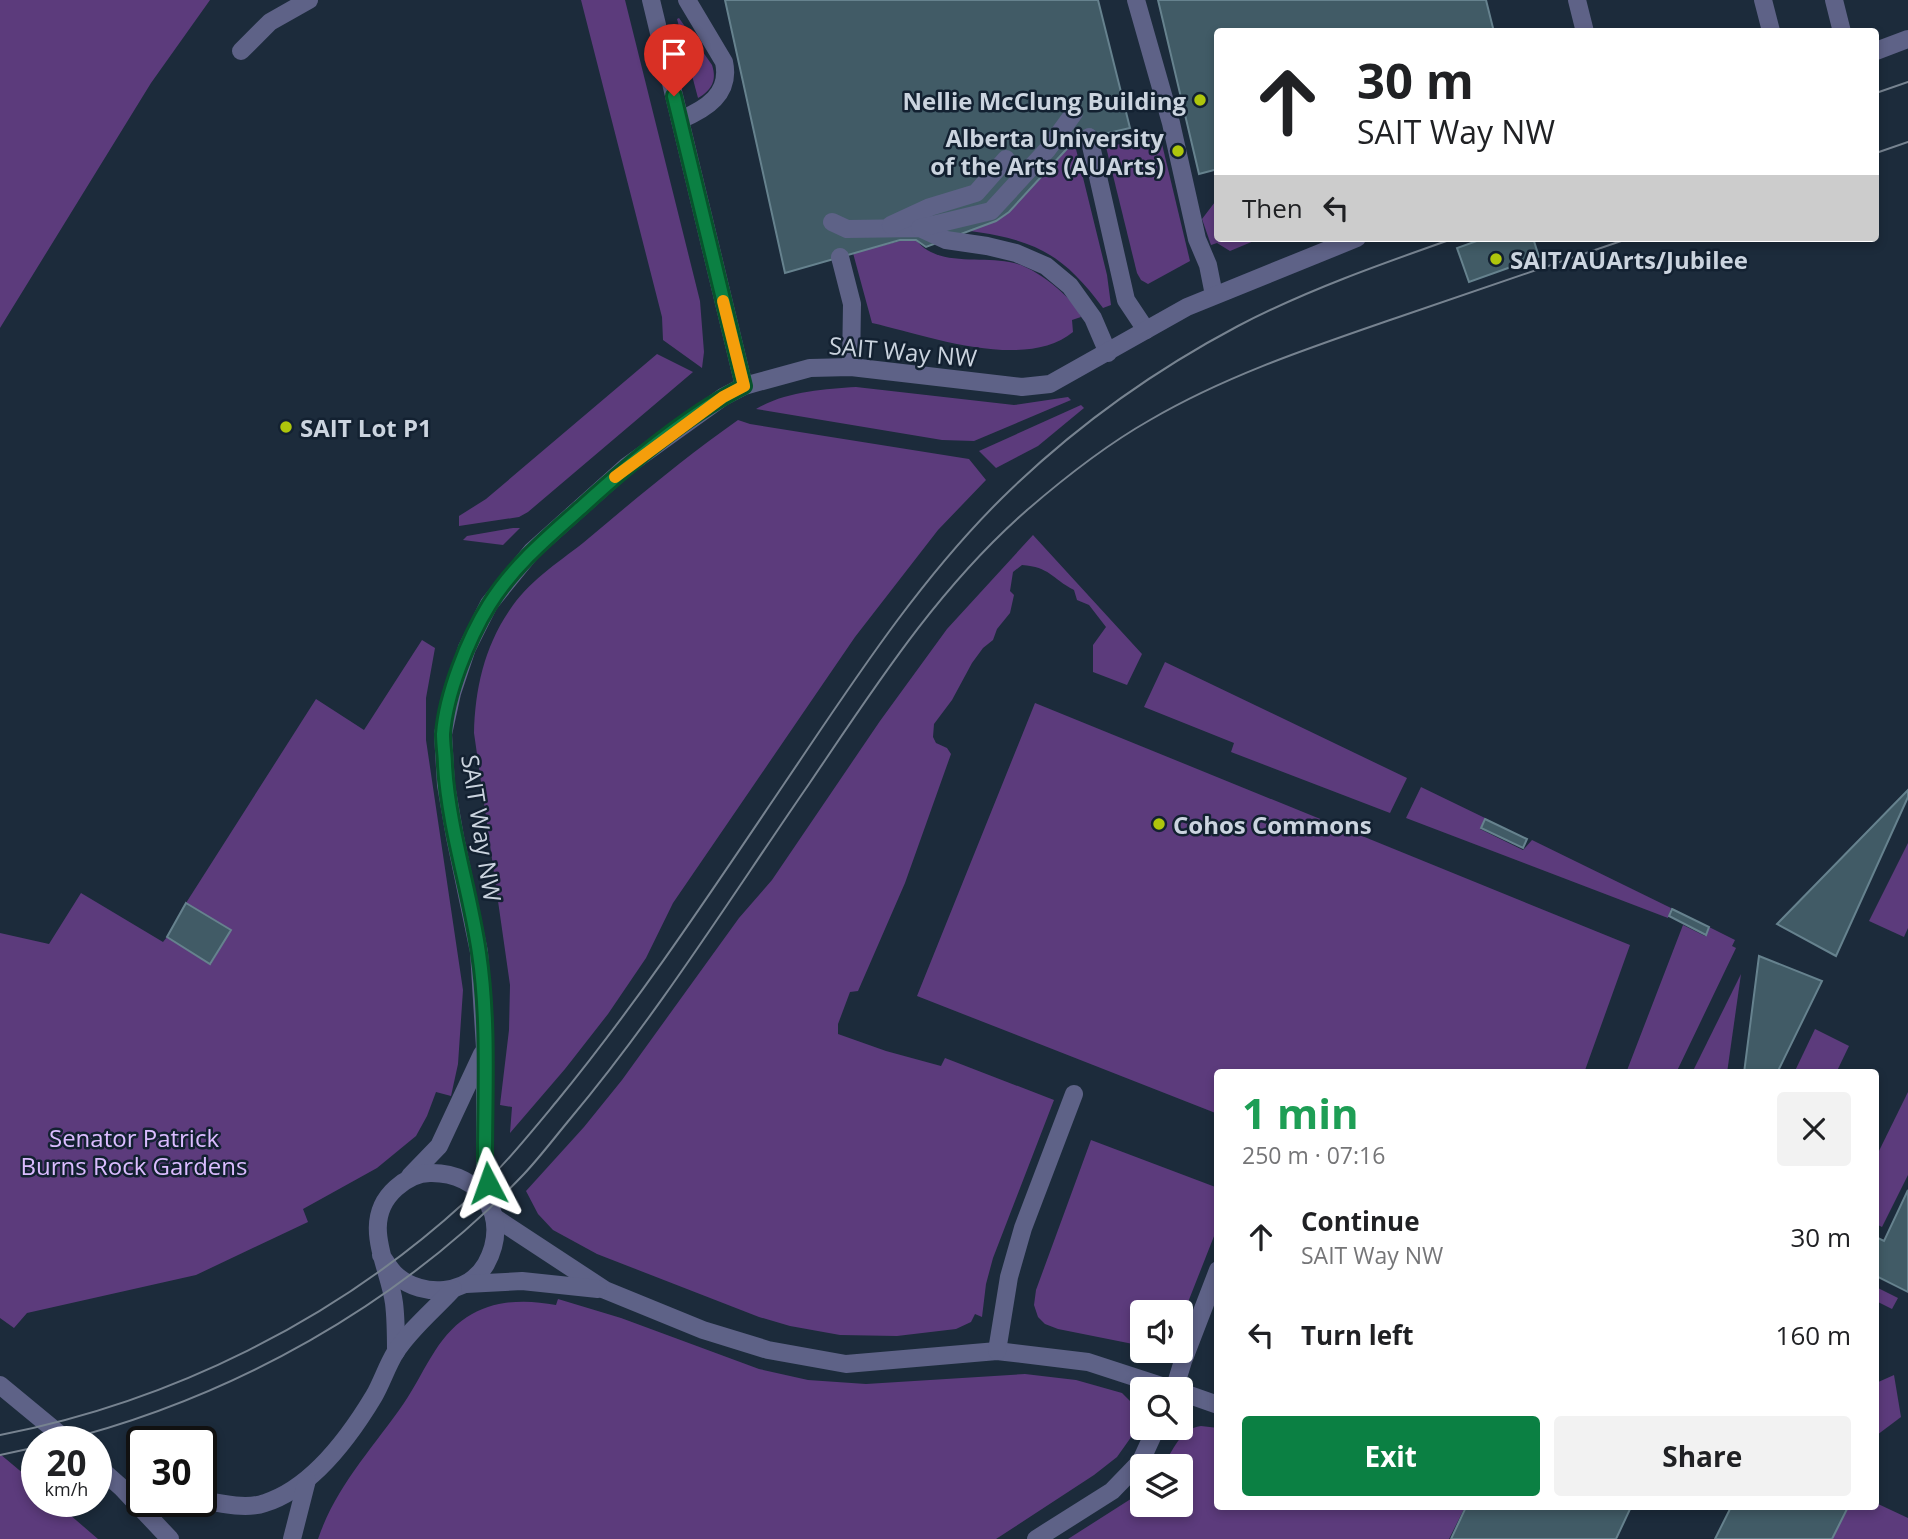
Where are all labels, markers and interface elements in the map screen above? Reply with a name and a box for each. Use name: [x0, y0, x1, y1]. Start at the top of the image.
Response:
pin: [644, 24, 704, 96]
icon: arrive: [655, 35, 693, 73]
text: 30 m: [1357, 47, 1474, 113]
icon: ahead: [1242, 56, 1333, 147]
place label: Nellie McClung Building: [903, 84, 1186, 117]
marker: Nellie McClung Building: [1192, 92, 1208, 108]
text: SAIT Way NW: [1357, 110, 1555, 153]
place label: Alberta University of the Arts (AUArts): [930, 121, 1164, 182]
marker: Alberta University of the Arts (AUArts): [1170, 143, 1186, 159]
icon: left: [1317, 189, 1355, 227]
text: Then: [1242, 190, 1303, 226]
place label: SAIT/AUArts/Jubilee: [1510, 243, 1748, 276]
marker: SAIT/AUArts/Jubilee: [1488, 251, 1504, 267]
street label: SAIT Way NW: [828, 328, 978, 374]
place label: SAIT Lot P1: [300, 411, 432, 444]
marker: SAIT Lot P1: [278, 419, 294, 435]
street label: SAIT Way NW: [454, 752, 510, 904]
place label: Cohos Commons: [1173, 808, 1372, 841]
marker: Cohos Commons: [1151, 816, 1167, 832]
text: 1 min: [1242, 1084, 1359, 1141]
button: close: [1777, 1092, 1851, 1166]
park label: Senator Patrick Burns Rock Gardens: [21, 1121, 247, 1182]
text: 250 m · 07:16: [1242, 1139, 1385, 1171]
position arrow: [451, 1146, 525, 1220]
text: Continue: [1301, 1203, 1420, 1239]
icon: ahead: [1242, 1218, 1280, 1256]
text: 30 m: [1790, 1219, 1851, 1255]
text: SAIT Way NW: [1301, 1239, 1443, 1271]
map controls: [1130, 1300, 1193, 1517]
button: sound: [1130, 1300, 1193, 1363]
icon: left: [1242, 1316, 1280, 1354]
text: Turn left: [1301, 1317, 1413, 1353]
text: 160 m: [1776, 1317, 1851, 1353]
button: search: [1130, 1377, 1193, 1440]
button: Exit: [1242, 1416, 1540, 1496]
button: Share: [1554, 1416, 1851, 1496]
speed limit sign: 30: [126, 1426, 217, 1517]
text: 20: [46, 1439, 87, 1486]
button: layers: [1130, 1454, 1193, 1517]
text: km/h: [45, 1477, 88, 1501]

